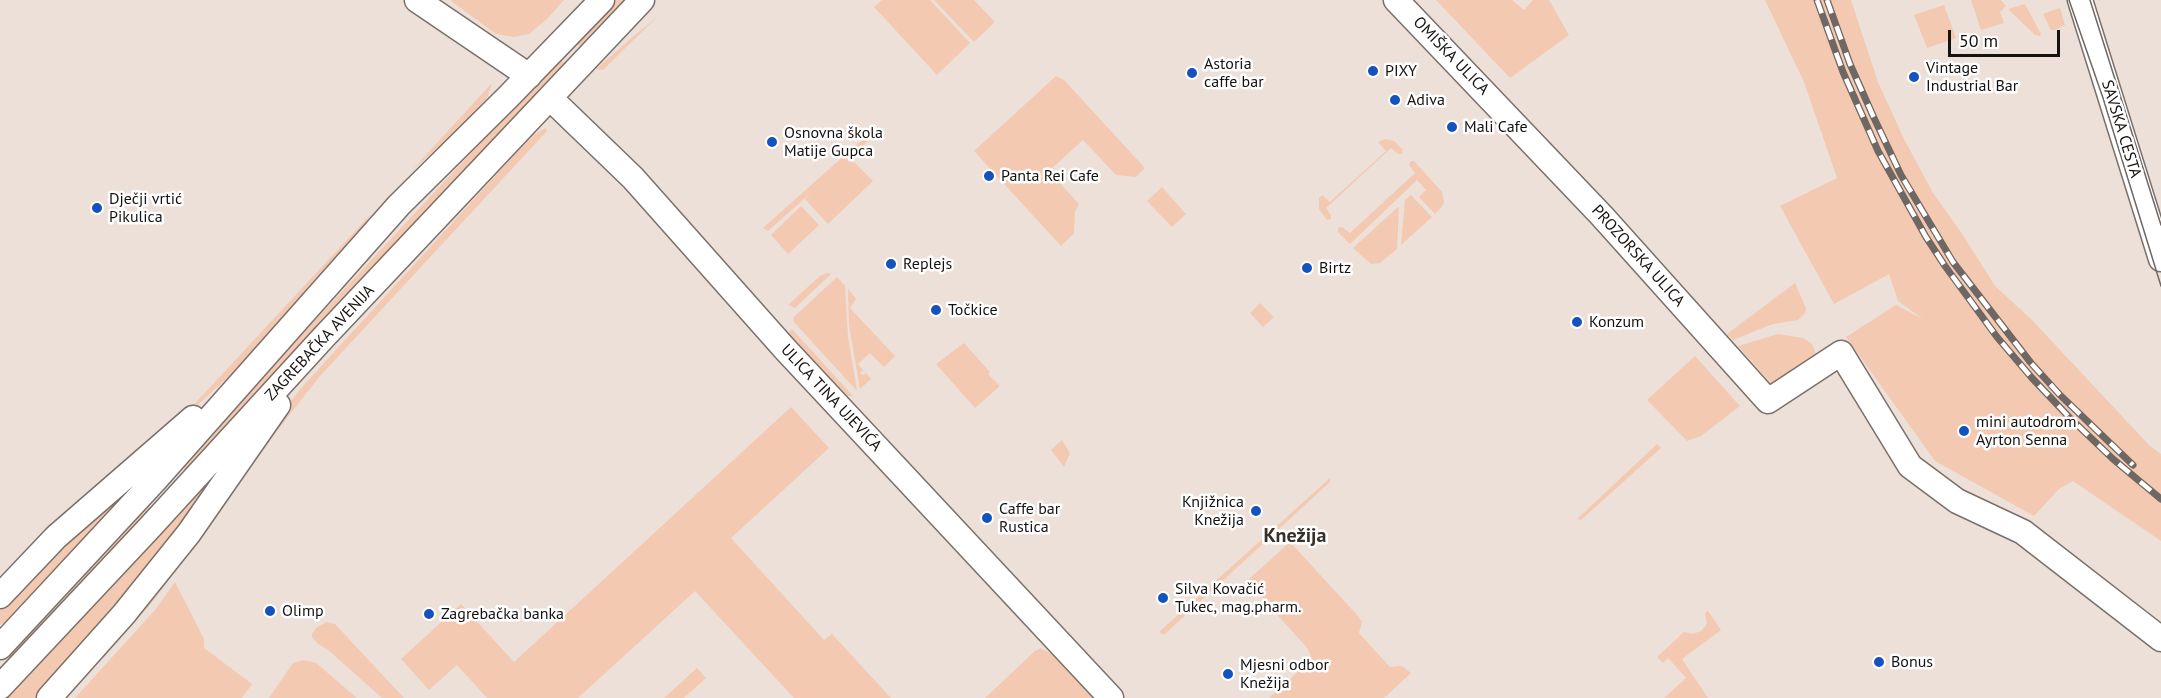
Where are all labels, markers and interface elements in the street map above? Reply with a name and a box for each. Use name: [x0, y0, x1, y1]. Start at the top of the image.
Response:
street label: OMIŠKA ULICA: [1409, 13, 1493, 99]
scale bar: [1951, 18, 2064, 56]
text: 50 m: [1959, 29, 1998, 52]
place label: Astoria caffe bar: [1204, 54, 1264, 92]
place label: Vintage Industrial Bar: [1926, 58, 2018, 96]
place label: PIXY: [1385, 61, 1417, 81]
marker: PIXY: [1366, 64, 1380, 78]
marker: Astoria caffe bar: [1185, 66, 1199, 80]
marker: Vintage Industrial Bar: [1907, 70, 1921, 84]
street label: SAVSKA CESTA: [2097, 78, 2145, 180]
place label: Adiva: [1407, 90, 1445, 110]
marker: Adiva: [1388, 93, 1402, 107]
place label: Mali Cafe: [1464, 117, 1528, 137]
marker: Mali Cafe: [1445, 120, 1459, 134]
place label: Osnovna škola Matije Gupca: [784, 123, 883, 161]
marker: Osnovna škola Matije Gupca: [765, 135, 779, 149]
place label: Panta Rei Cafe: [1001, 166, 1099, 186]
marker: Panta Rei Cafe: [982, 169, 996, 183]
place label: Dječji vrtić Pikulica: [109, 189, 182, 227]
marker: Dječji vrtić Pikulica: [90, 201, 104, 215]
street label: PROZORSKA ULICA: [1587, 201, 1689, 311]
place label: Replejs: [903, 254, 952, 274]
marker: Replejs: [884, 257, 898, 271]
place label: Birtz: [1319, 258, 1351, 278]
marker: Birtz: [1300, 261, 1314, 275]
street label: ZAGREBAČKA AVENIJA: [261, 281, 379, 405]
place label: Točkice: [948, 300, 998, 320]
marker: Točkice: [929, 303, 943, 317]
place label: Konzum: [1589, 312, 1644, 332]
marker: Konzum: [1570, 315, 1584, 329]
street label: ULICA TINA UJEVIĆA: [777, 341, 885, 455]
place label: mini autodrom Ayrton Senna: [1976, 412, 2077, 450]
marker: mini autodrom Ayrton Senna: [1957, 424, 1971, 438]
place label: Knjižnica Knežija: [1182, 492, 1244, 530]
place label: Caffe bar Rustica: [999, 499, 1060, 537]
marker: Knjižnica Knežija: [1249, 504, 1263, 518]
marker: Caffe bar Rustica: [980, 511, 994, 525]
district label: Knežija: [1264, 524, 1326, 548]
place label: Silva Kovačić Tukec, mag.pharm.: [1175, 579, 1301, 617]
marker: Silva Kovačić Tukec, mag.pharm.: [1156, 591, 1170, 605]
place label: Olimp: [282, 601, 324, 621]
marker: Olimp: [263, 604, 277, 618]
place label: Zagrebačka banka: [441, 604, 564, 624]
marker: Zagrebačka banka: [422, 607, 436, 621]
place label: Bonus: [1891, 652, 1933, 672]
place label: Mjesni odbor Knežija: [1240, 655, 1329, 693]
marker: Bonus: [1872, 655, 1886, 669]
marker: Mjesni odbor Knežija: [1221, 667, 1235, 681]

